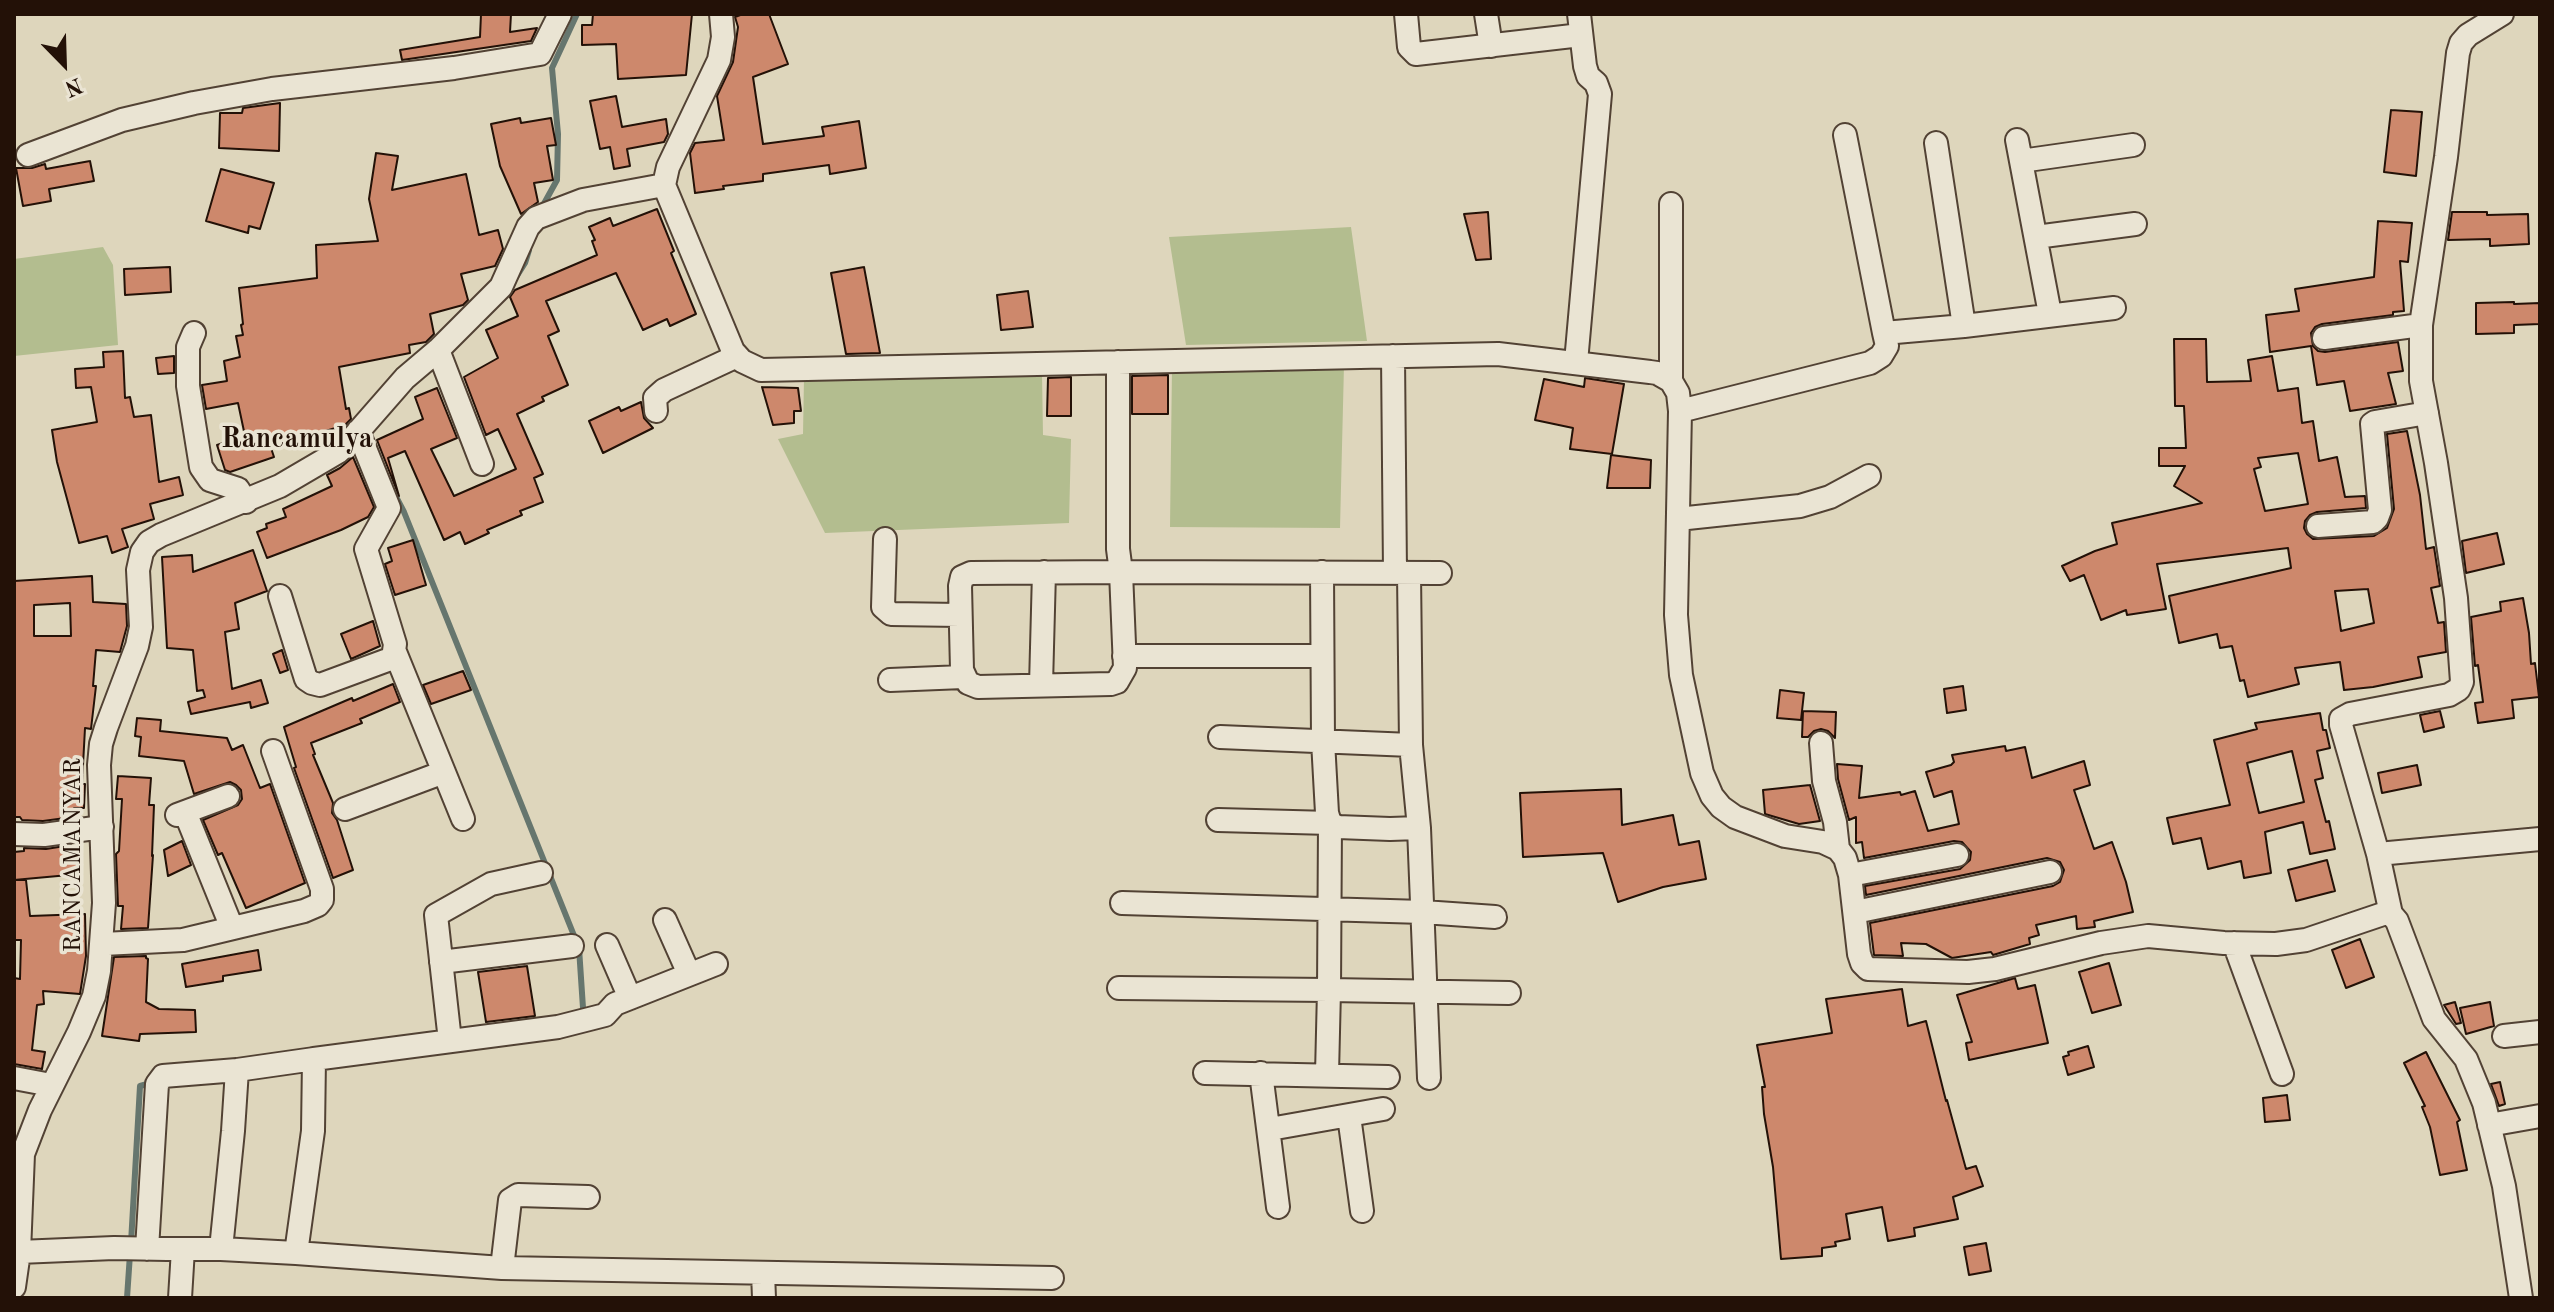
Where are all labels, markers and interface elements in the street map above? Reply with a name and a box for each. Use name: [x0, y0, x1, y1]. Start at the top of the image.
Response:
north arrow: [24, 24, 104, 104]
text: N: [61, 73, 85, 100]
district label: Rancamulya: [221, 423, 373, 457]
street label: RANCAMANYAR: [60, 758, 88, 952]

